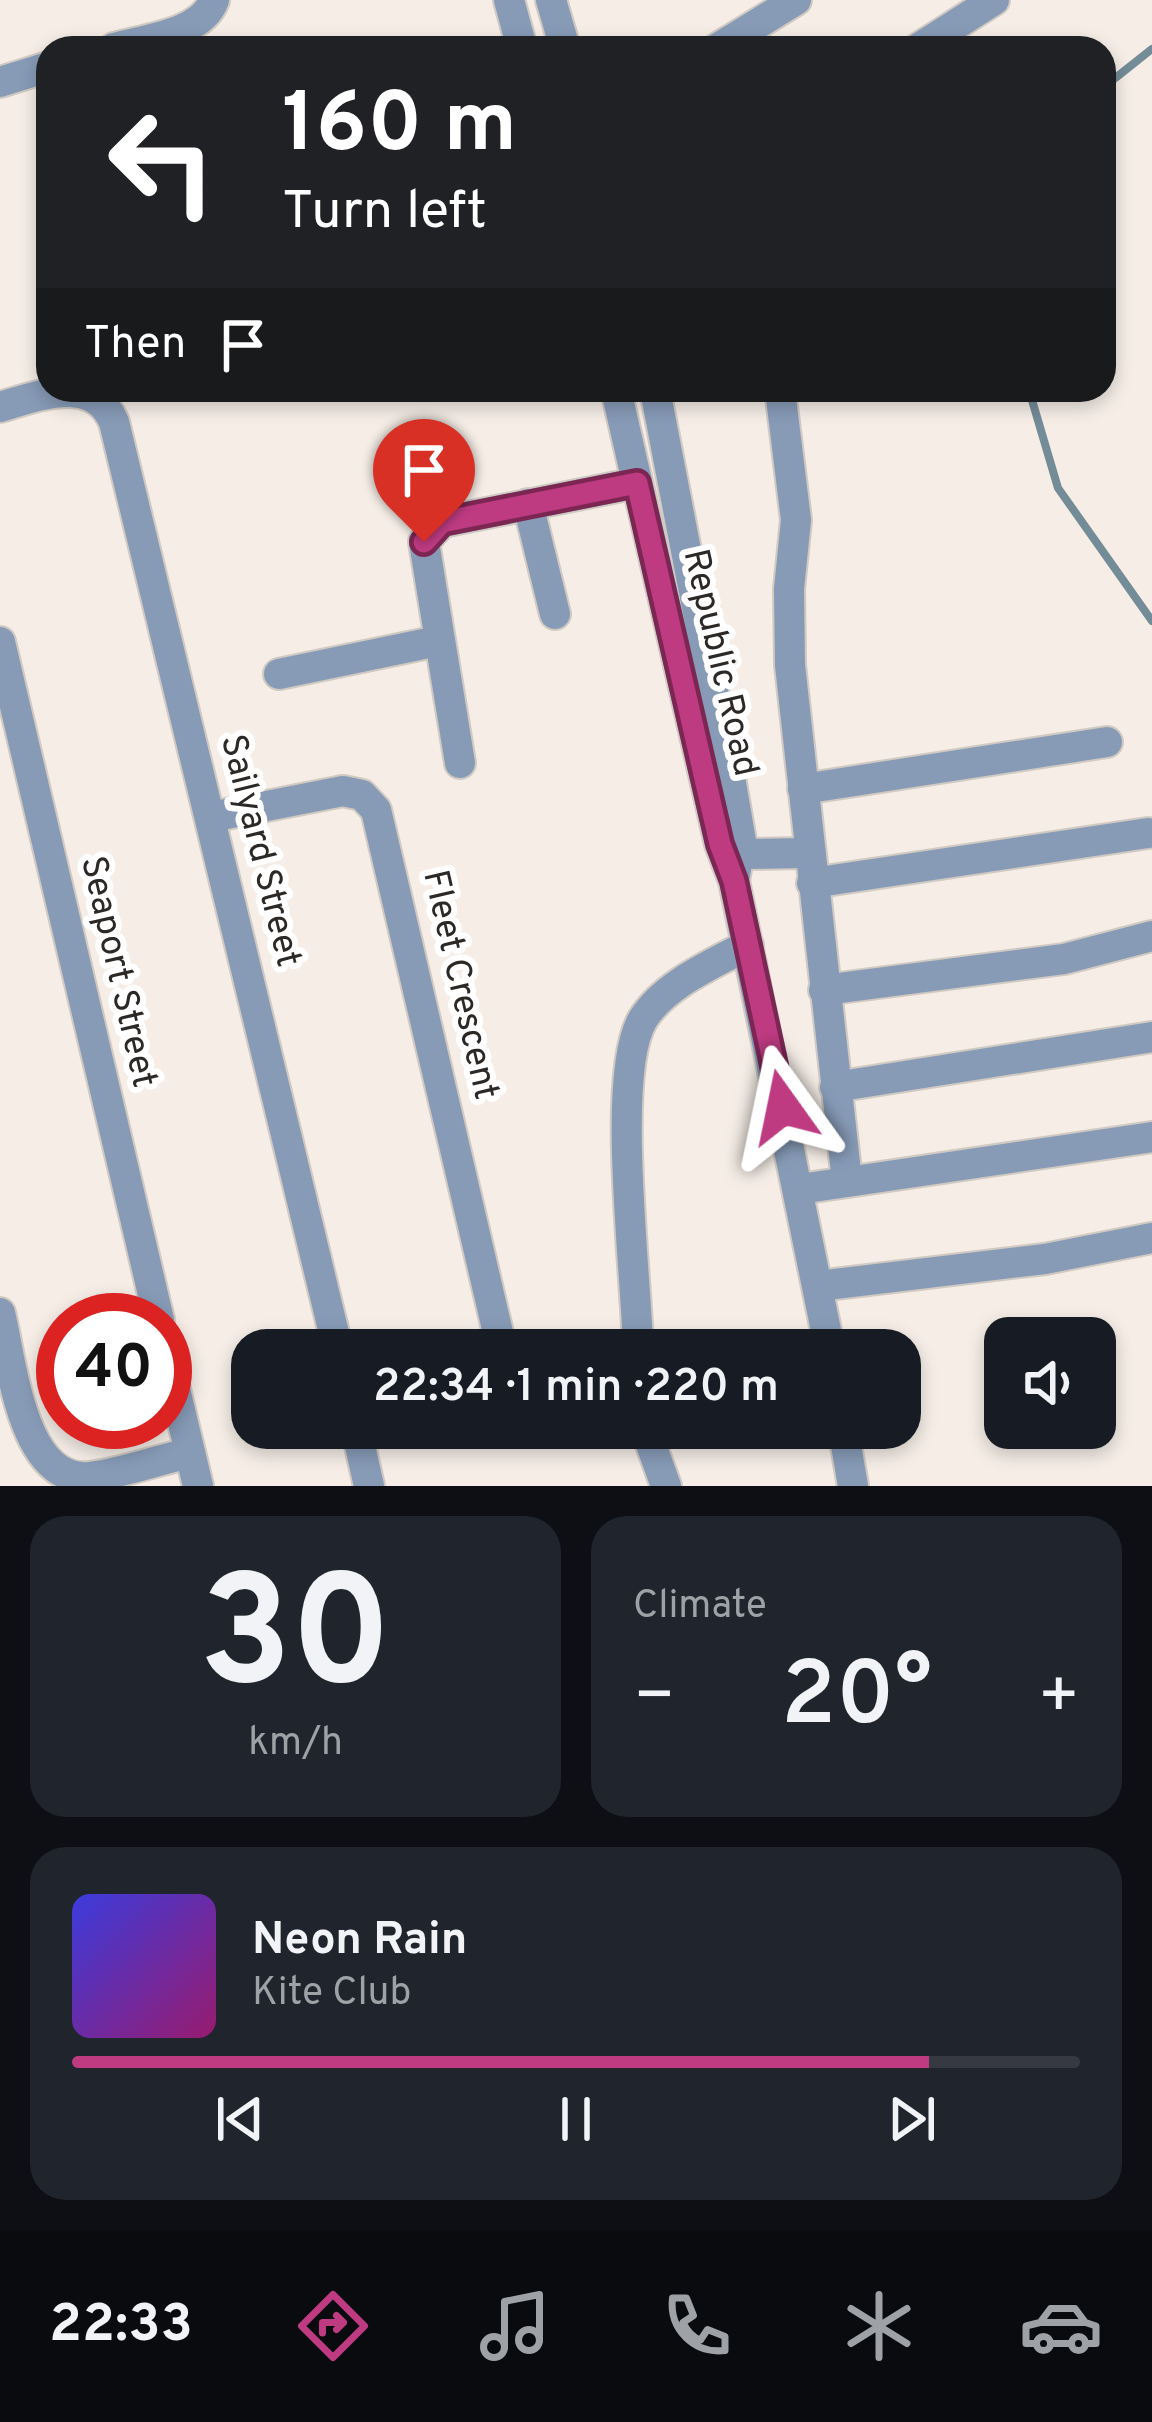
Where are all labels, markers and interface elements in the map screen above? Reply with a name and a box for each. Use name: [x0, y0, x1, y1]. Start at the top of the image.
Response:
text: 160 m: [282, 75, 517, 181]
icon: left: [84, 84, 240, 240]
text: Turn left: [282, 179, 487, 248]
icon: arrive: [210, 312, 276, 378]
text: Then: [84, 317, 186, 374]
pin: [373, 419, 475, 542]
icon: arrive: [391, 437, 457, 503]
street label: Republic Road: [670, 545, 768, 781]
street label: Sailyard Street: [208, 730, 310, 972]
street label: Seaport Street: [68, 852, 166, 1092]
street label: Fleet Crescent: [410, 866, 508, 1104]
position arrow: [720, 1044, 846, 1170]
speed limit sign: 40: [36, 1293, 192, 1449]
map controls: [984, 1317, 1116, 1449]
button: sound: [984, 1317, 1116, 1449]
text: 22:34 · 1 min · 220 m: [373, 1360, 779, 1417]
text: 30: [199, 1543, 392, 1741]
text: Climate: [633, 1583, 767, 1632]
text: 20°: [781, 1643, 932, 1756]
text: −: [633, 1658, 676, 1741]
text: +: [1037, 1658, 1080, 1741]
text: km/h: [248, 1720, 343, 1769]
text: Neon Rain: [252, 1913, 468, 1970]
text: Kite Club: [252, 1970, 411, 2019]
icon: previous: [207, 2086, 273, 2152]
icon: pause: [543, 2086, 609, 2152]
icon: next: [879, 2086, 945, 2152]
icon: directions: [291, 2284, 375, 2368]
icon: music: [473, 2284, 557, 2368]
icon: phone: [655, 2284, 739, 2368]
icon: climate: [837, 2284, 921, 2368]
icon: car: [1019, 2284, 1103, 2368]
text: 22:33: [49, 2292, 193, 2361]

